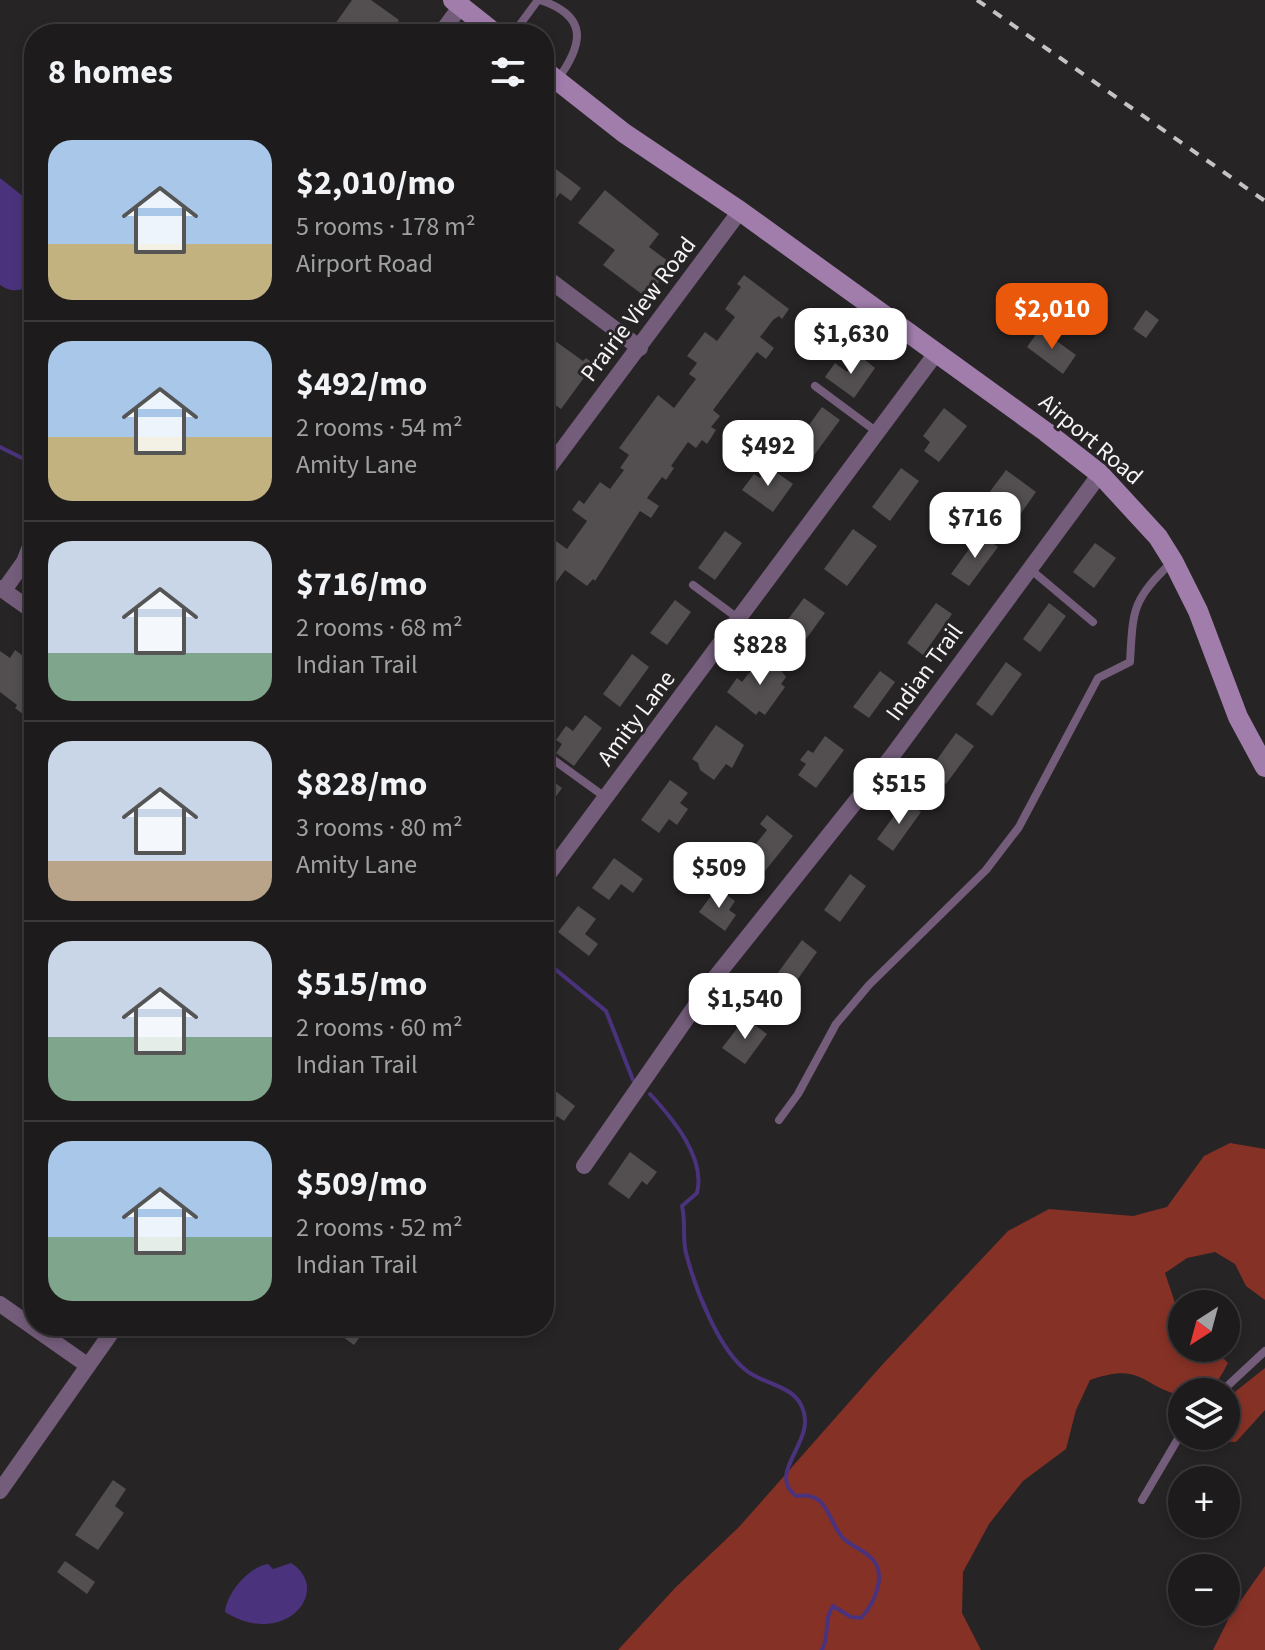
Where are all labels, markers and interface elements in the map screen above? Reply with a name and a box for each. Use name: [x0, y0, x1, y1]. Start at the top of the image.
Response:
text: 8 homes: [48, 48, 173, 97]
icon: filters: [486, 50, 530, 94]
text: $2,010/mo: [296, 159, 456, 208]
icon: home: [112, 172, 208, 268]
text: 5 rooms · 178 m²: [296, 208, 475, 245]
street label: Prairie View Road: [572, 229, 705, 389]
text: Airport Road: [296, 245, 433, 282]
pin: $2,010: [987, 283, 1117, 351]
text: $2,010: [1014, 290, 1090, 327]
pin: $1,630: [786, 308, 916, 376]
text: $1,630: [813, 315, 889, 352]
text: $492/mo: [296, 360, 427, 409]
icon: home: [112, 373, 208, 469]
street label: Airport Road: [1031, 385, 1150, 493]
text: 2 rooms · 54 m²: [296, 409, 463, 446]
pin: $492: [721, 420, 815, 488]
text: $492: [741, 427, 795, 464]
text: Amity Lane: [296, 446, 417, 483]
pin: $716: [928, 492, 1022, 560]
text: $716: [948, 499, 1002, 536]
text: $716/mo: [296, 560, 427, 609]
icon: home: [112, 573, 208, 669]
text: 2 rooms · 68 m²: [296, 609, 463, 646]
street label: Indian Trail: [877, 617, 972, 728]
pin: $828: [713, 619, 807, 687]
text: $828: [733, 626, 787, 663]
text: Indian Trail: [296, 646, 418, 683]
street label: Amity Lane: [589, 663, 684, 773]
pin: $515: [852, 758, 946, 826]
text: $828/mo: [296, 760, 427, 809]
text: $515: [872, 765, 926, 802]
icon: home: [112, 773, 208, 869]
text: 3 rooms · 80 m²: [296, 809, 463, 846]
pin: $509: [672, 842, 766, 910]
text: Amity Lane: [296, 846, 417, 883]
text: $509: [692, 849, 746, 886]
text: $515/mo: [296, 960, 427, 1009]
icon: home: [112, 973, 208, 1069]
pin: $1,540: [680, 973, 810, 1041]
text: $1,540: [707, 980, 783, 1017]
text: 2 rooms · 60 m²: [296, 1009, 463, 1046]
text: Indian Trail: [296, 1046, 418, 1083]
text: $509/mo: [296, 1160, 427, 1209]
icon: home: [112, 1173, 208, 1269]
text: 2 rooms · 52 m²: [296, 1209, 463, 1246]
text: Indian Trail: [296, 1246, 418, 1283]
north arrow: [1168, 1290, 1240, 1362]
map controls: [1168, 1290, 1240, 1626]
button: layers: [1168, 1378, 1240, 1450]
button: +: [1168, 1466, 1240, 1538]
button: −: [1168, 1554, 1240, 1626]

